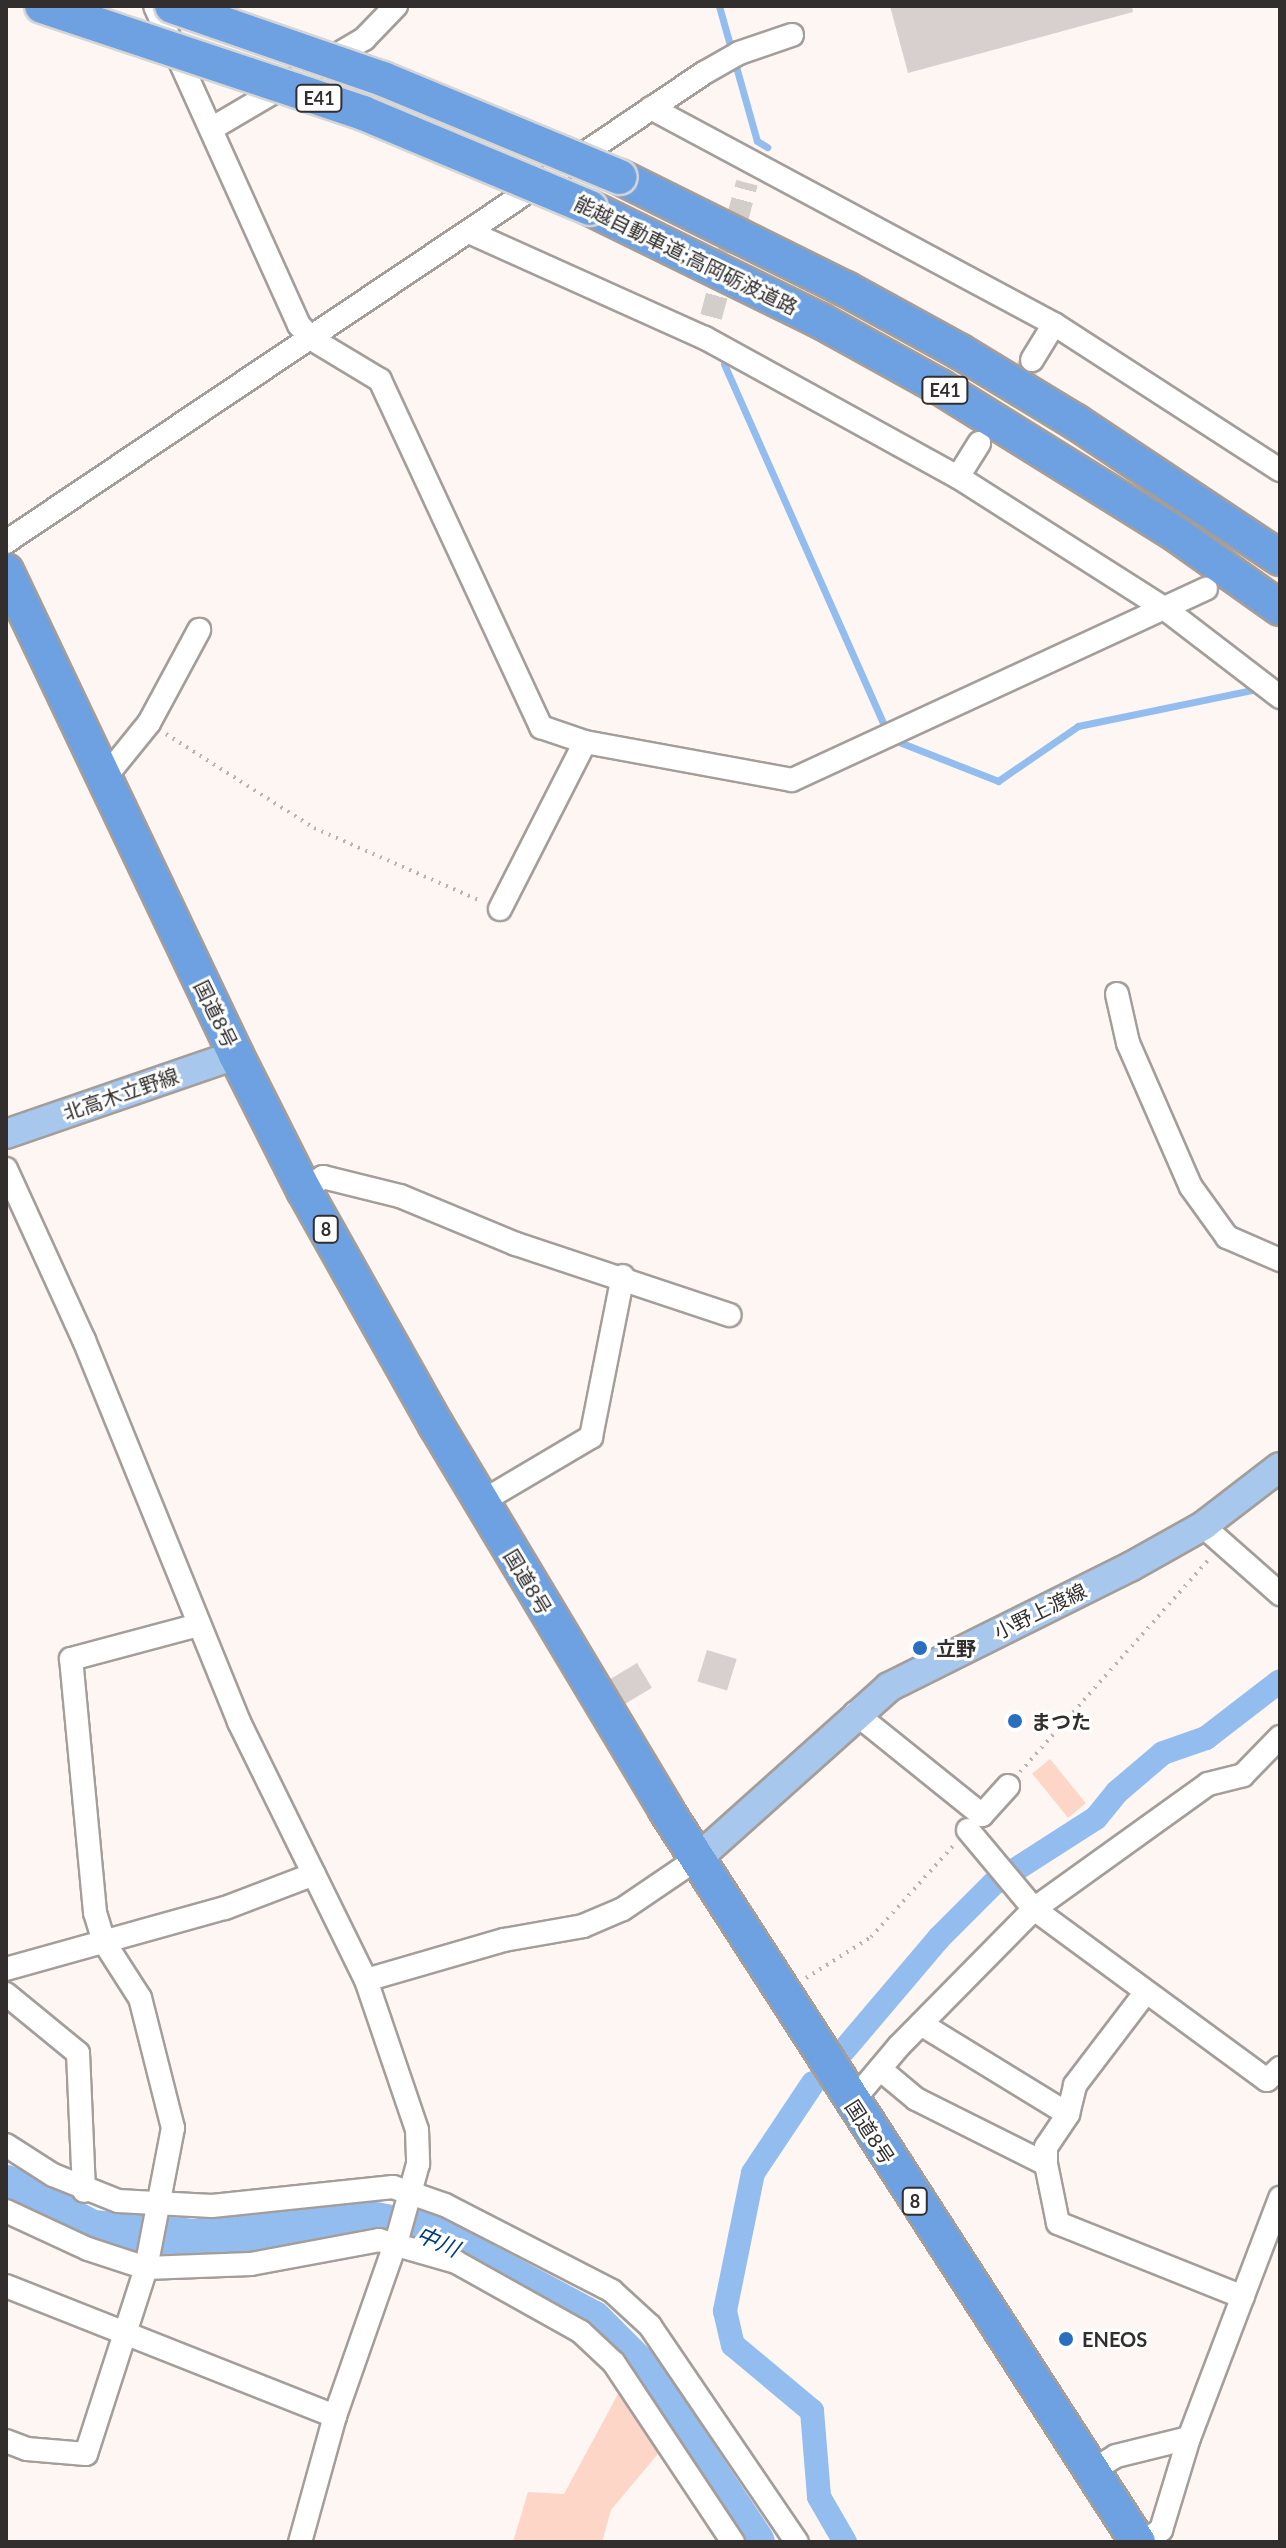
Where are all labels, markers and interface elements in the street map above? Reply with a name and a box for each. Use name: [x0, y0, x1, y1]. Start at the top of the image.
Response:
road number: E41: [295, 84, 343, 112]
street label: 能越自動車道;高岡砺波道路: [571, 190, 801, 320]
road number: E41: [921, 376, 969, 404]
street label: 国道8号: [190, 977, 242, 1051]
street label: 北高木立野線: [60, 1063, 182, 1125]
road number: 8: [312, 1215, 340, 1243]
street label: 国道8号: [499, 1545, 557, 1619]
street label: 小野上渡線: [990, 1578, 1090, 1644]
place label: 立野: [936, 1636, 976, 1660]
marker: 立野: [911, 1639, 929, 1657]
place label: まつた: [1031, 1709, 1091, 1733]
marker: まつた: [1006, 1712, 1024, 1730]
street label: 国道8号: [840, 2095, 900, 2169]
road number: 8: [901, 2187, 929, 2215]
water label: 中川: [413, 2220, 463, 2262]
place label: ENEOS: [1082, 2327, 1147, 2351]
marker: ENEOS: [1057, 2330, 1075, 2348]

